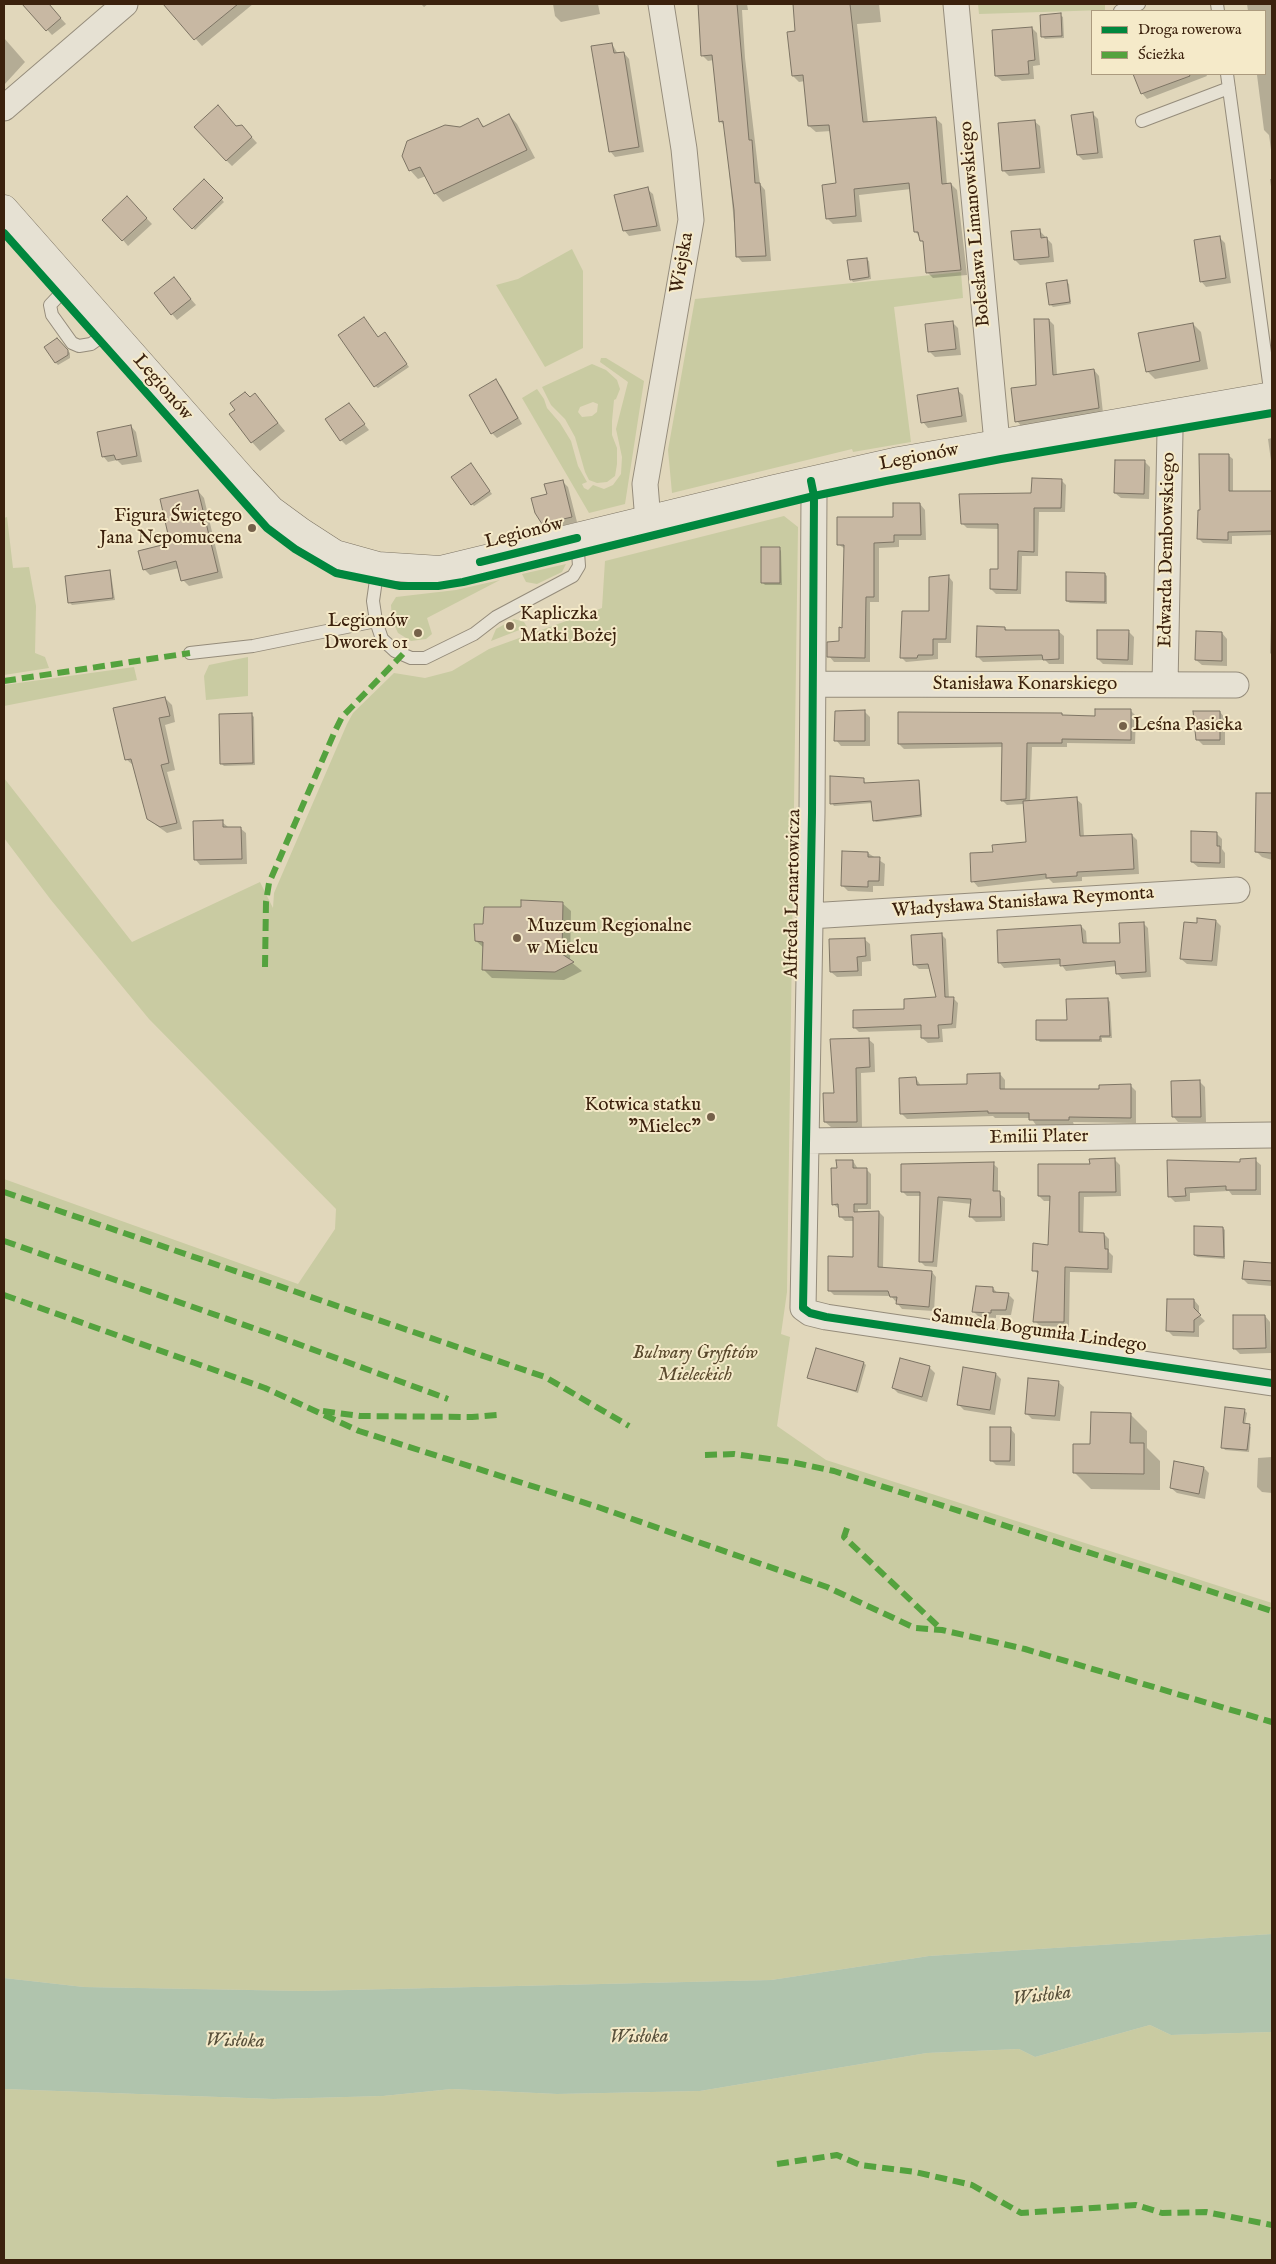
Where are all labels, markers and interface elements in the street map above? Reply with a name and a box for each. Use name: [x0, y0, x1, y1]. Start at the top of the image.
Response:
legend: [1091, 10, 1266, 75]
text: Droga rowerowa: [1138, 20, 1241, 39]
text: Ścieżka: [1138, 45, 1184, 64]
street label: Bolesława Limanowskiego: [956, 120, 996, 328]
street label: Wiejska: [666, 231, 700, 295]
street label: Legionów: [127, 350, 197, 426]
street label: Legionów: [877, 439, 961, 477]
street label: Edwarda Dembowskiego: [1155, 452, 1181, 648]
place label: Figura Świętego Jana Nepomucena: [99, 506, 242, 550]
street label: Legionów: [482, 513, 566, 555]
marker: Figura Świętego Jana Nepomucena: [246, 522, 258, 534]
place label: Kapliczka Matki Bożej: [520, 604, 617, 648]
place label: Legionów Dworek 01: [324, 611, 408, 655]
marker: Kapliczka Matki Bożej: [504, 620, 516, 632]
marker: Legionów Dworek 01: [412, 627, 424, 639]
street label: Stanisława Konarskiego: [933, 674, 1117, 696]
place label: Leśna Pasieka: [1133, 715, 1242, 737]
marker: Leśna Pasieka: [1117, 720, 1129, 732]
street label: Alfreda Lenartowicza: [781, 809, 807, 979]
street label: Władysława Stanisława Reymonta: [891, 882, 1155, 924]
place label: Muzeum Regionalne w Mielcu: [527, 916, 692, 960]
marker: Muzeum Regionalne w Mielcu: [511, 932, 523, 944]
place label: Kotwica statku "Mielec": [585, 1095, 701, 1139]
marker: Kotwica statku "Mielec": [705, 1111, 717, 1123]
street label: Emilii Plater: [989, 1126, 1089, 1150]
street label: Samuela Bogumiła Lindego: [930, 1306, 1148, 1358]
park label: Bulwary Gryfitów Mieleckich: [632, 1343, 758, 1387]
water label: Wisłoka: [1011, 1981, 1073, 2013]
water label: Wisłoka: [609, 2025, 669, 2051]
water label: Wisłoka: [205, 2029, 265, 2055]

